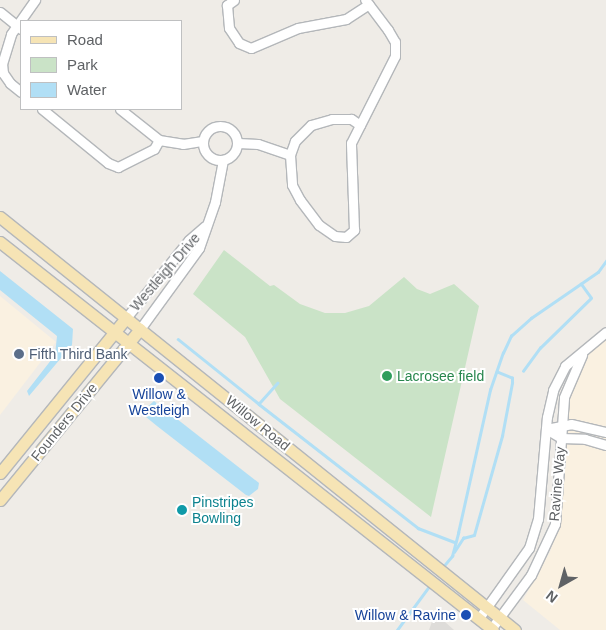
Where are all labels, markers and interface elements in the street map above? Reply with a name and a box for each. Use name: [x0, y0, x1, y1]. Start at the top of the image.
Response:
legend: [20, 20, 182, 110]
text: Road: [67, 31, 103, 48]
text: Park: [67, 56, 98, 73]
text: Water: [67, 81, 106, 98]
street label: Westleigh Drive: [127, 230, 203, 314]
place label: Fifth Third Bank: [29, 346, 128, 362]
marker: Fifth Third Bank: [13, 348, 25, 360]
place label: Lacrosee field: [397, 368, 484, 384]
marker: Lacrosee field: [381, 370, 393, 382]
marker: Willow & Westleigh: [153, 372, 165, 384]
street label: Founders Drive: [27, 380, 101, 464]
place label: Willow & Westleigh: [128, 386, 190, 418]
street label: Willow Road: [222, 392, 294, 454]
street label: Ravine Way: [545, 446, 569, 522]
place label: Pinstripes Bowling: [192, 494, 253, 526]
marker: Pinstripes Bowling: [176, 504, 188, 516]
north arrow: [536, 560, 586, 610]
text: N: [543, 587, 561, 606]
place label: Willow & Ravine: [355, 607, 456, 623]
marker: Willow & Ravine: [460, 609, 472, 621]

